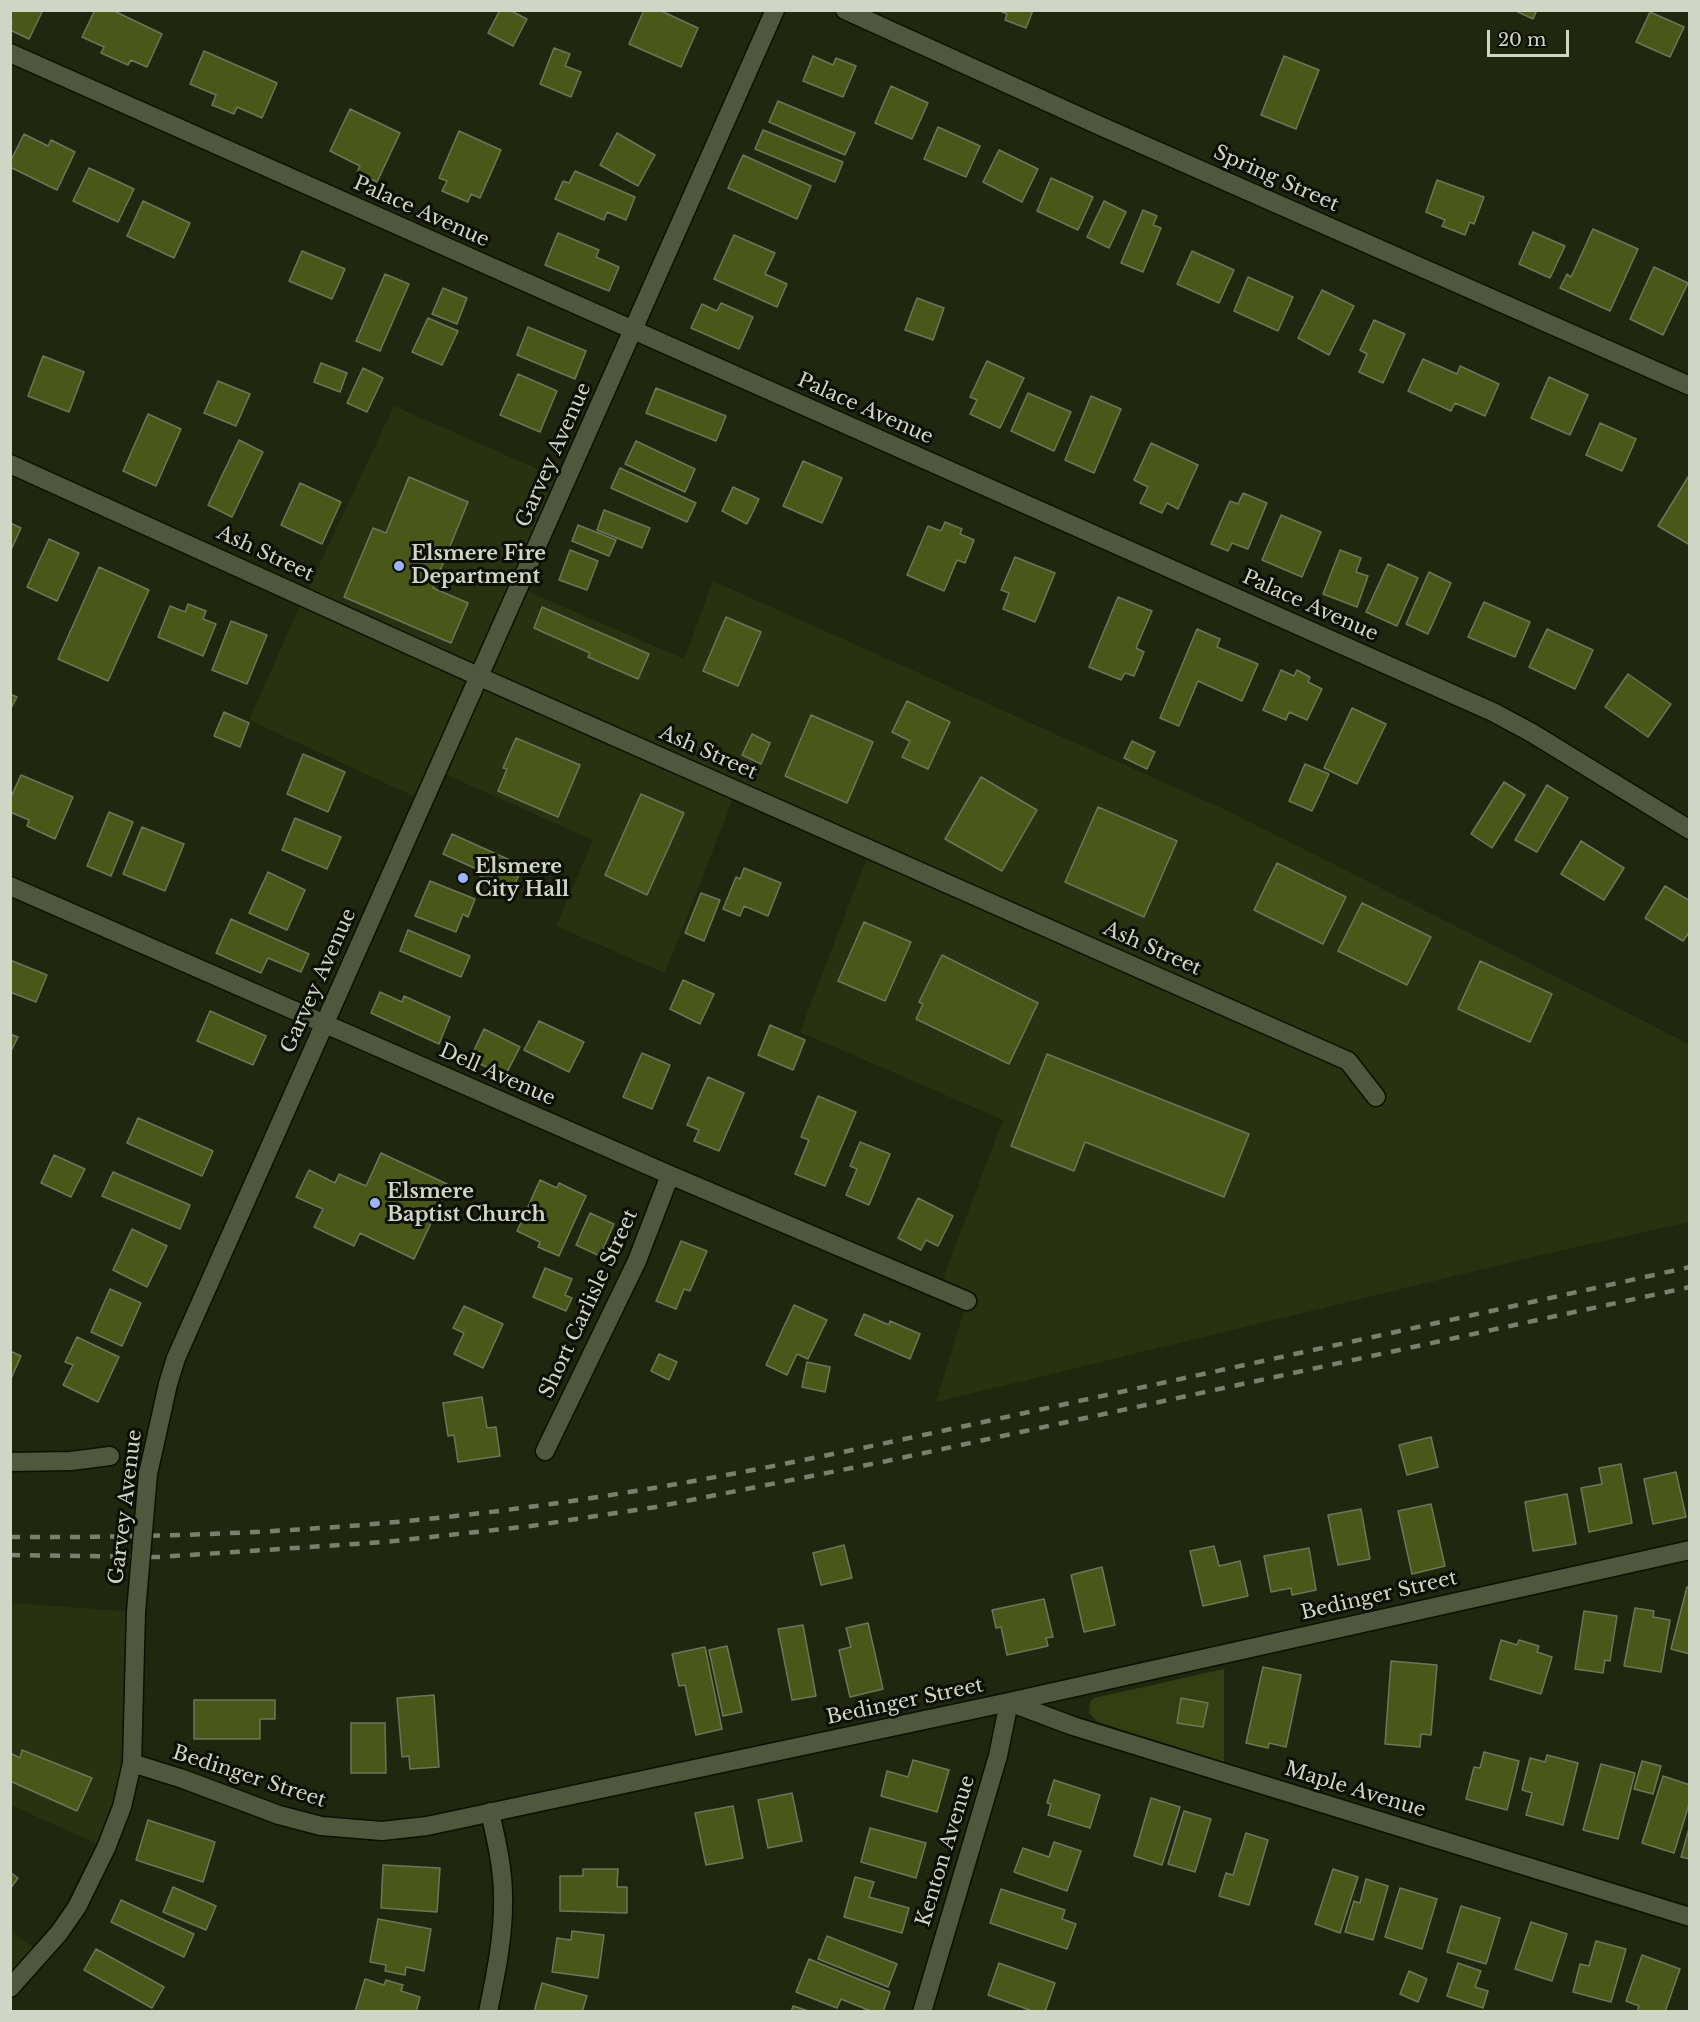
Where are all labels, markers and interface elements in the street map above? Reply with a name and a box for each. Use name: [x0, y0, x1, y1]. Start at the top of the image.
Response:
scale bar: [1490, 18, 1572, 56]
text: 20 m: [1498, 29, 1546, 51]
street label: Spring Street: [1210, 141, 1342, 217]
street label: Palace Avenue: [349, 171, 493, 253]
street label: Palace Avenue: [793, 368, 937, 450]
street label: Garvey Avenue: [511, 379, 597, 531]
street label: Ash Street: [213, 521, 317, 587]
place label: Elsmere Fire Department: [411, 542, 546, 589]
marker: Elsmere Fire Department: [392, 559, 406, 573]
street label: Palace Avenue: [1238, 565, 1382, 647]
street label: Ash Street: [656, 721, 760, 785]
place label: Elsmere City Hall: [475, 855, 569, 902]
marker: Elsmere City Hall: [456, 871, 470, 885]
street label: Garvey Avenue: [276, 905, 362, 1057]
street label: Ash Street: [1100, 917, 1204, 981]
street label: Dell Avenue: [435, 1039, 559, 1111]
place label: Elsmere Baptist Church: [387, 1180, 546, 1227]
marker: Elsmere Baptist Church: [368, 1196, 382, 1210]
street label: Short Carlisle Street: [535, 1206, 643, 1402]
street label: Garvey Avenue: [105, 1428, 147, 1586]
street label: Bedinger Street: [1299, 1566, 1459, 1626]
street label: Bedinger Street: [824, 1674, 986, 1730]
street label: Bedinger Street: [169, 1741, 329, 1813]
street label: Maple Avenue: [1282, 1757, 1428, 1823]
street label: Kenton Avenue: [912, 1773, 980, 1929]

